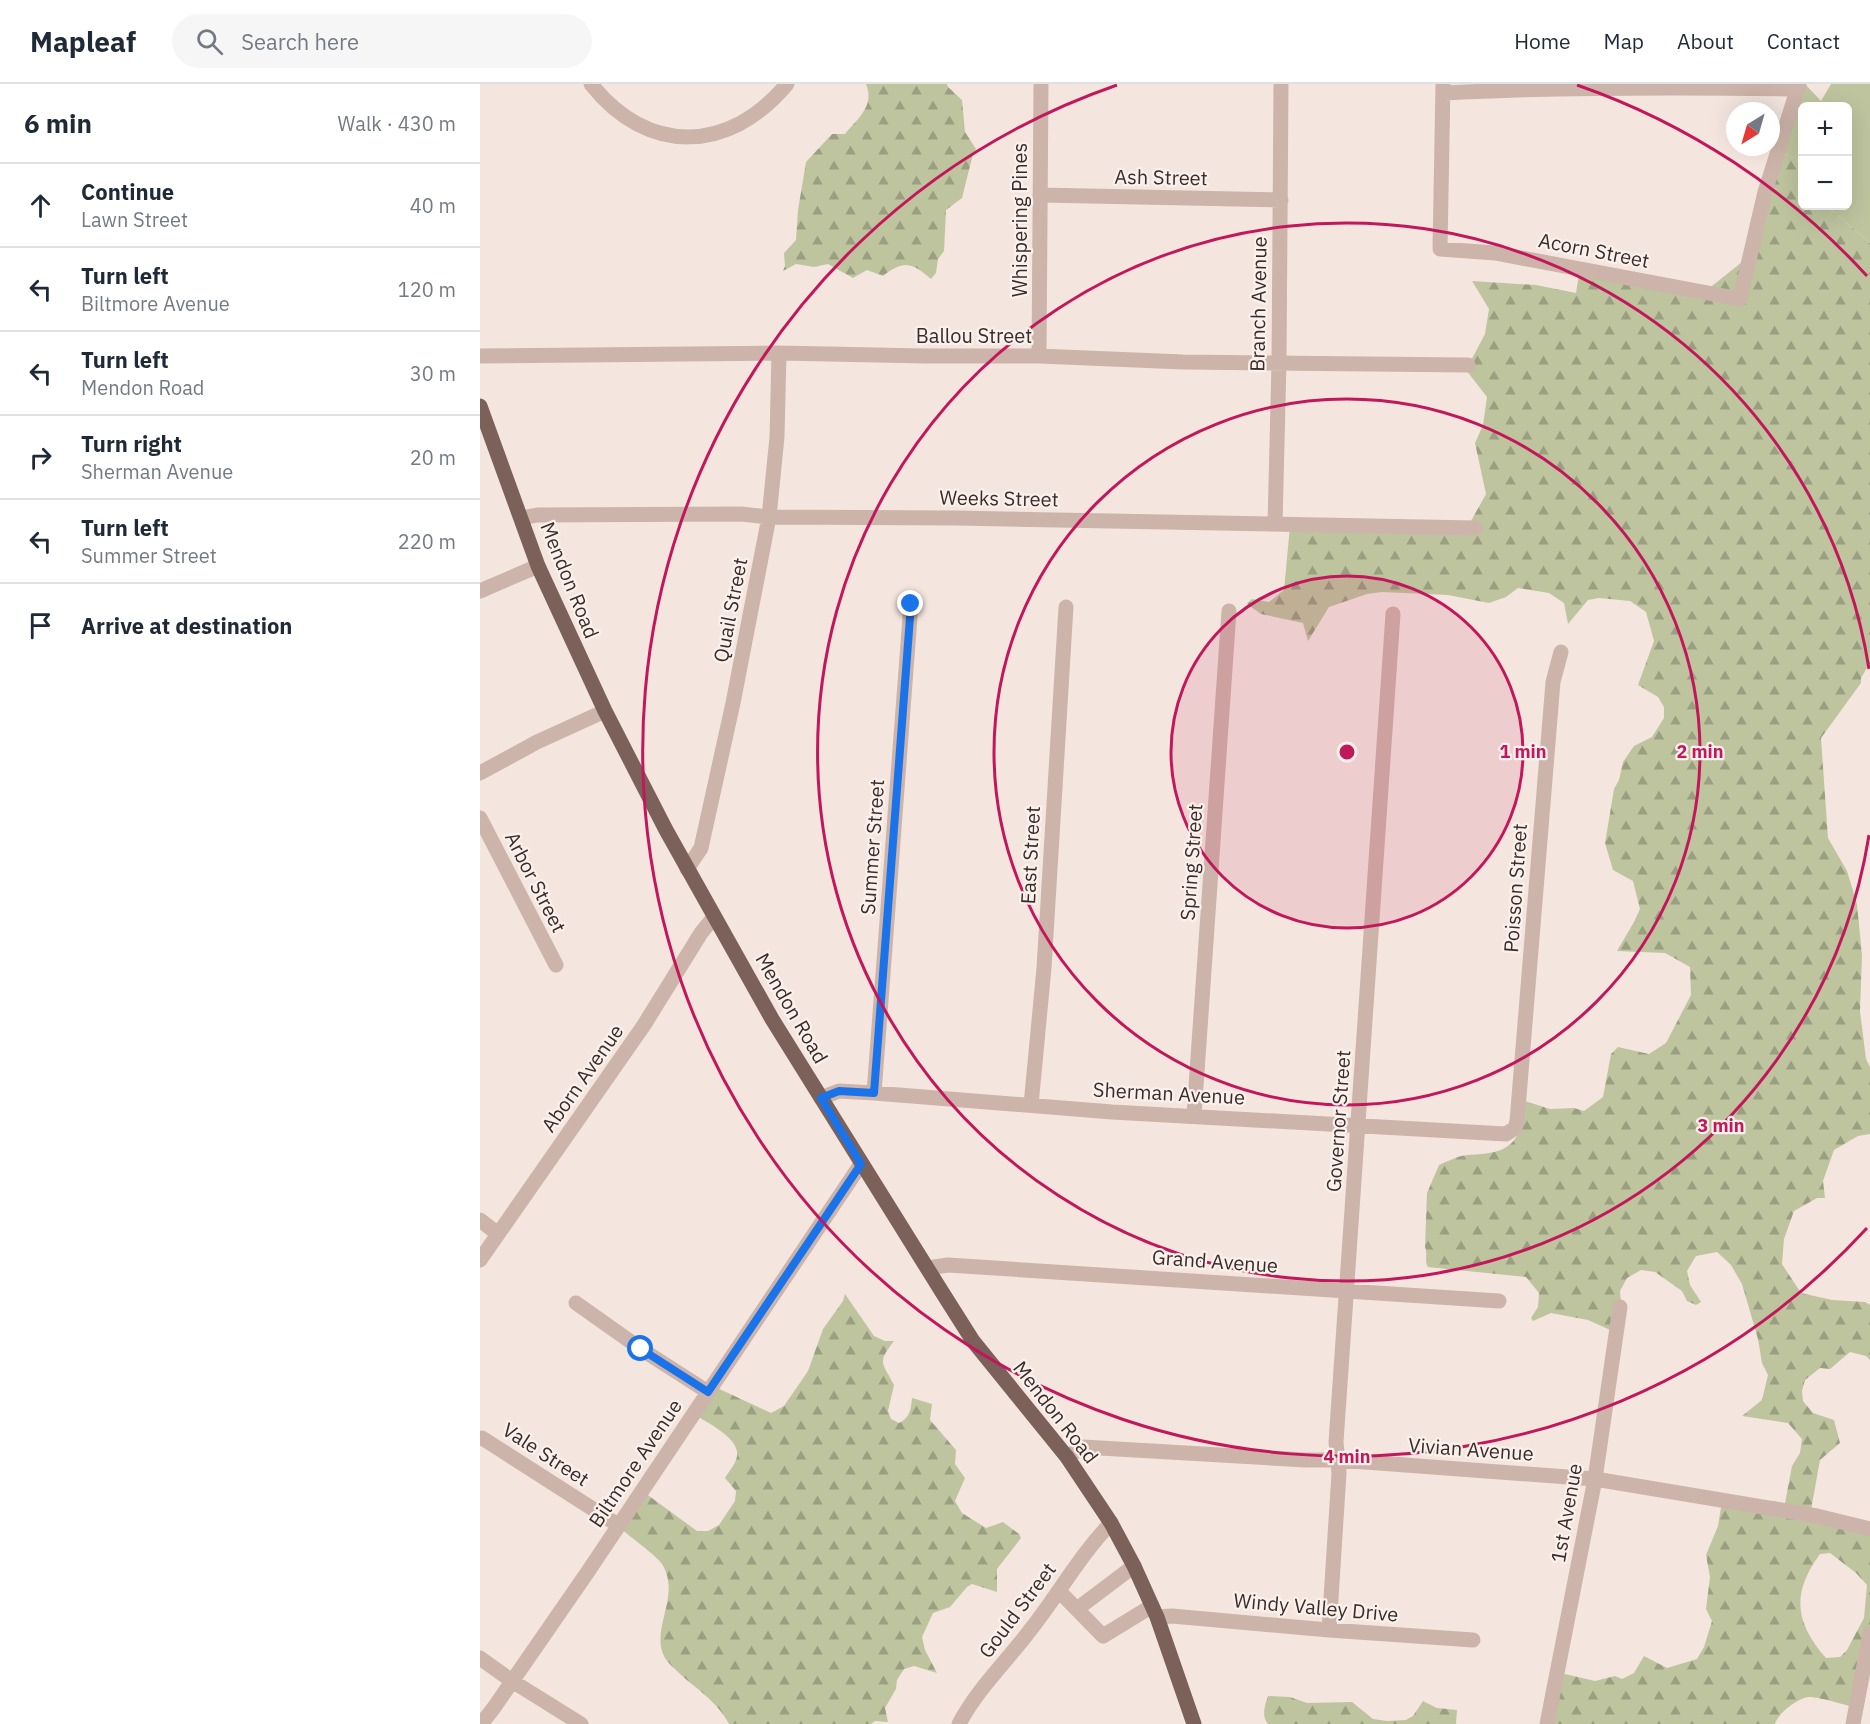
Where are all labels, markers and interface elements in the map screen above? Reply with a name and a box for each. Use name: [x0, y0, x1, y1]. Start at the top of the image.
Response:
search box: [172, 14, 592, 68]
text: Mapleaf: [30, 23, 136, 60]
icon: search: [193, 25, 226, 58]
text: Search here: [241, 27, 359, 56]
text: Home: [1514, 27, 1571, 55]
text: Map: [1604, 27, 1644, 55]
text: About: [1677, 27, 1734, 55]
text: Contact: [1767, 27, 1840, 55]
north arrow: [1726, 102, 1780, 156]
map controls: [1798, 102, 1852, 210]
button: +: [1798, 102, 1852, 156]
text: 6 min: [24, 106, 92, 140]
text: Walk · 430 m: [338, 110, 456, 137]
street label: Whispering Pines: [1006, 143, 1033, 297]
button: −: [1798, 156, 1852, 210]
street label: Ash Street: [1114, 163, 1208, 191]
text: Continue: [81, 177, 174, 206]
icon: ahead: [24, 189, 57, 222]
text: 40 m: [410, 192, 456, 219]
text: Lawn Street: [81, 206, 188, 233]
street label: Acorn Street: [1536, 226, 1652, 274]
street label: Branch Avenue: [1243, 236, 1273, 372]
text: Turn left: [81, 261, 169, 290]
icon: left: [24, 273, 57, 306]
text: 120 m: [398, 276, 456, 303]
text: Biltmore Avenue: [81, 290, 230, 317]
street label: Ballou Street: [916, 322, 1032, 349]
text: Turn left: [81, 345, 169, 374]
icon: left: [24, 357, 57, 390]
text: 30 m: [410, 360, 456, 387]
text: Mendon Road: [81, 374, 204, 401]
text: Turn right: [81, 429, 182, 458]
icon: right: [24, 441, 57, 474]
text: 20 m: [410, 444, 456, 471]
text: Sherman Avenue: [81, 458, 233, 485]
street label: Weeks Street: [939, 483, 1059, 513]
text: Turn left: [81, 513, 169, 542]
street label: Mendon Road: [534, 518, 606, 642]
icon: left: [24, 525, 57, 558]
text: 220 m: [398, 528, 456, 555]
text: Summer Street: [81, 542, 217, 569]
street label: Quail Street: [707, 555, 753, 665]
route end: [897, 590, 923, 616]
icon: arrive: [24, 609, 57, 642]
text: Arrive at destination: [81, 611, 292, 640]
text: 1 min: [1499, 740, 1547, 763]
text: 2 min: [1676, 740, 1724, 763]
centre of rings: [1337, 742, 1357, 762]
street label: Summer Street: [854, 778, 890, 916]
street label: Spring Street: [1173, 803, 1209, 921]
street label: East Street: [1014, 805, 1046, 905]
street label: Poisson Street: [1497, 823, 1533, 953]
street label: Arbor Street: [499, 827, 573, 937]
street label: Mendon Road: [749, 948, 835, 1068]
street label: Aborn Avenue: [535, 1019, 629, 1137]
street label: Governor Street: [1320, 1049, 1356, 1193]
street label: Sherman Avenue: [1092, 1076, 1246, 1110]
text: 3 min: [1697, 1114, 1745, 1137]
street label: Grand Avenue: [1151, 1243, 1279, 1279]
route start: [627, 1335, 653, 1361]
street label: Mendon Road: [1007, 1355, 1105, 1469]
street label: Biltmore Avenue: [582, 1394, 688, 1532]
street label: Vale Street: [497, 1416, 595, 1492]
street label: Vivian Avenue: [1407, 1431, 1535, 1467]
text: 4 min: [1323, 1445, 1371, 1468]
street label: 1st Avenue: [1544, 1461, 1588, 1565]
street label: Gould Street: [972, 1557, 1062, 1663]
street label: Windy Valley Drive: [1232, 1586, 1400, 1628]

